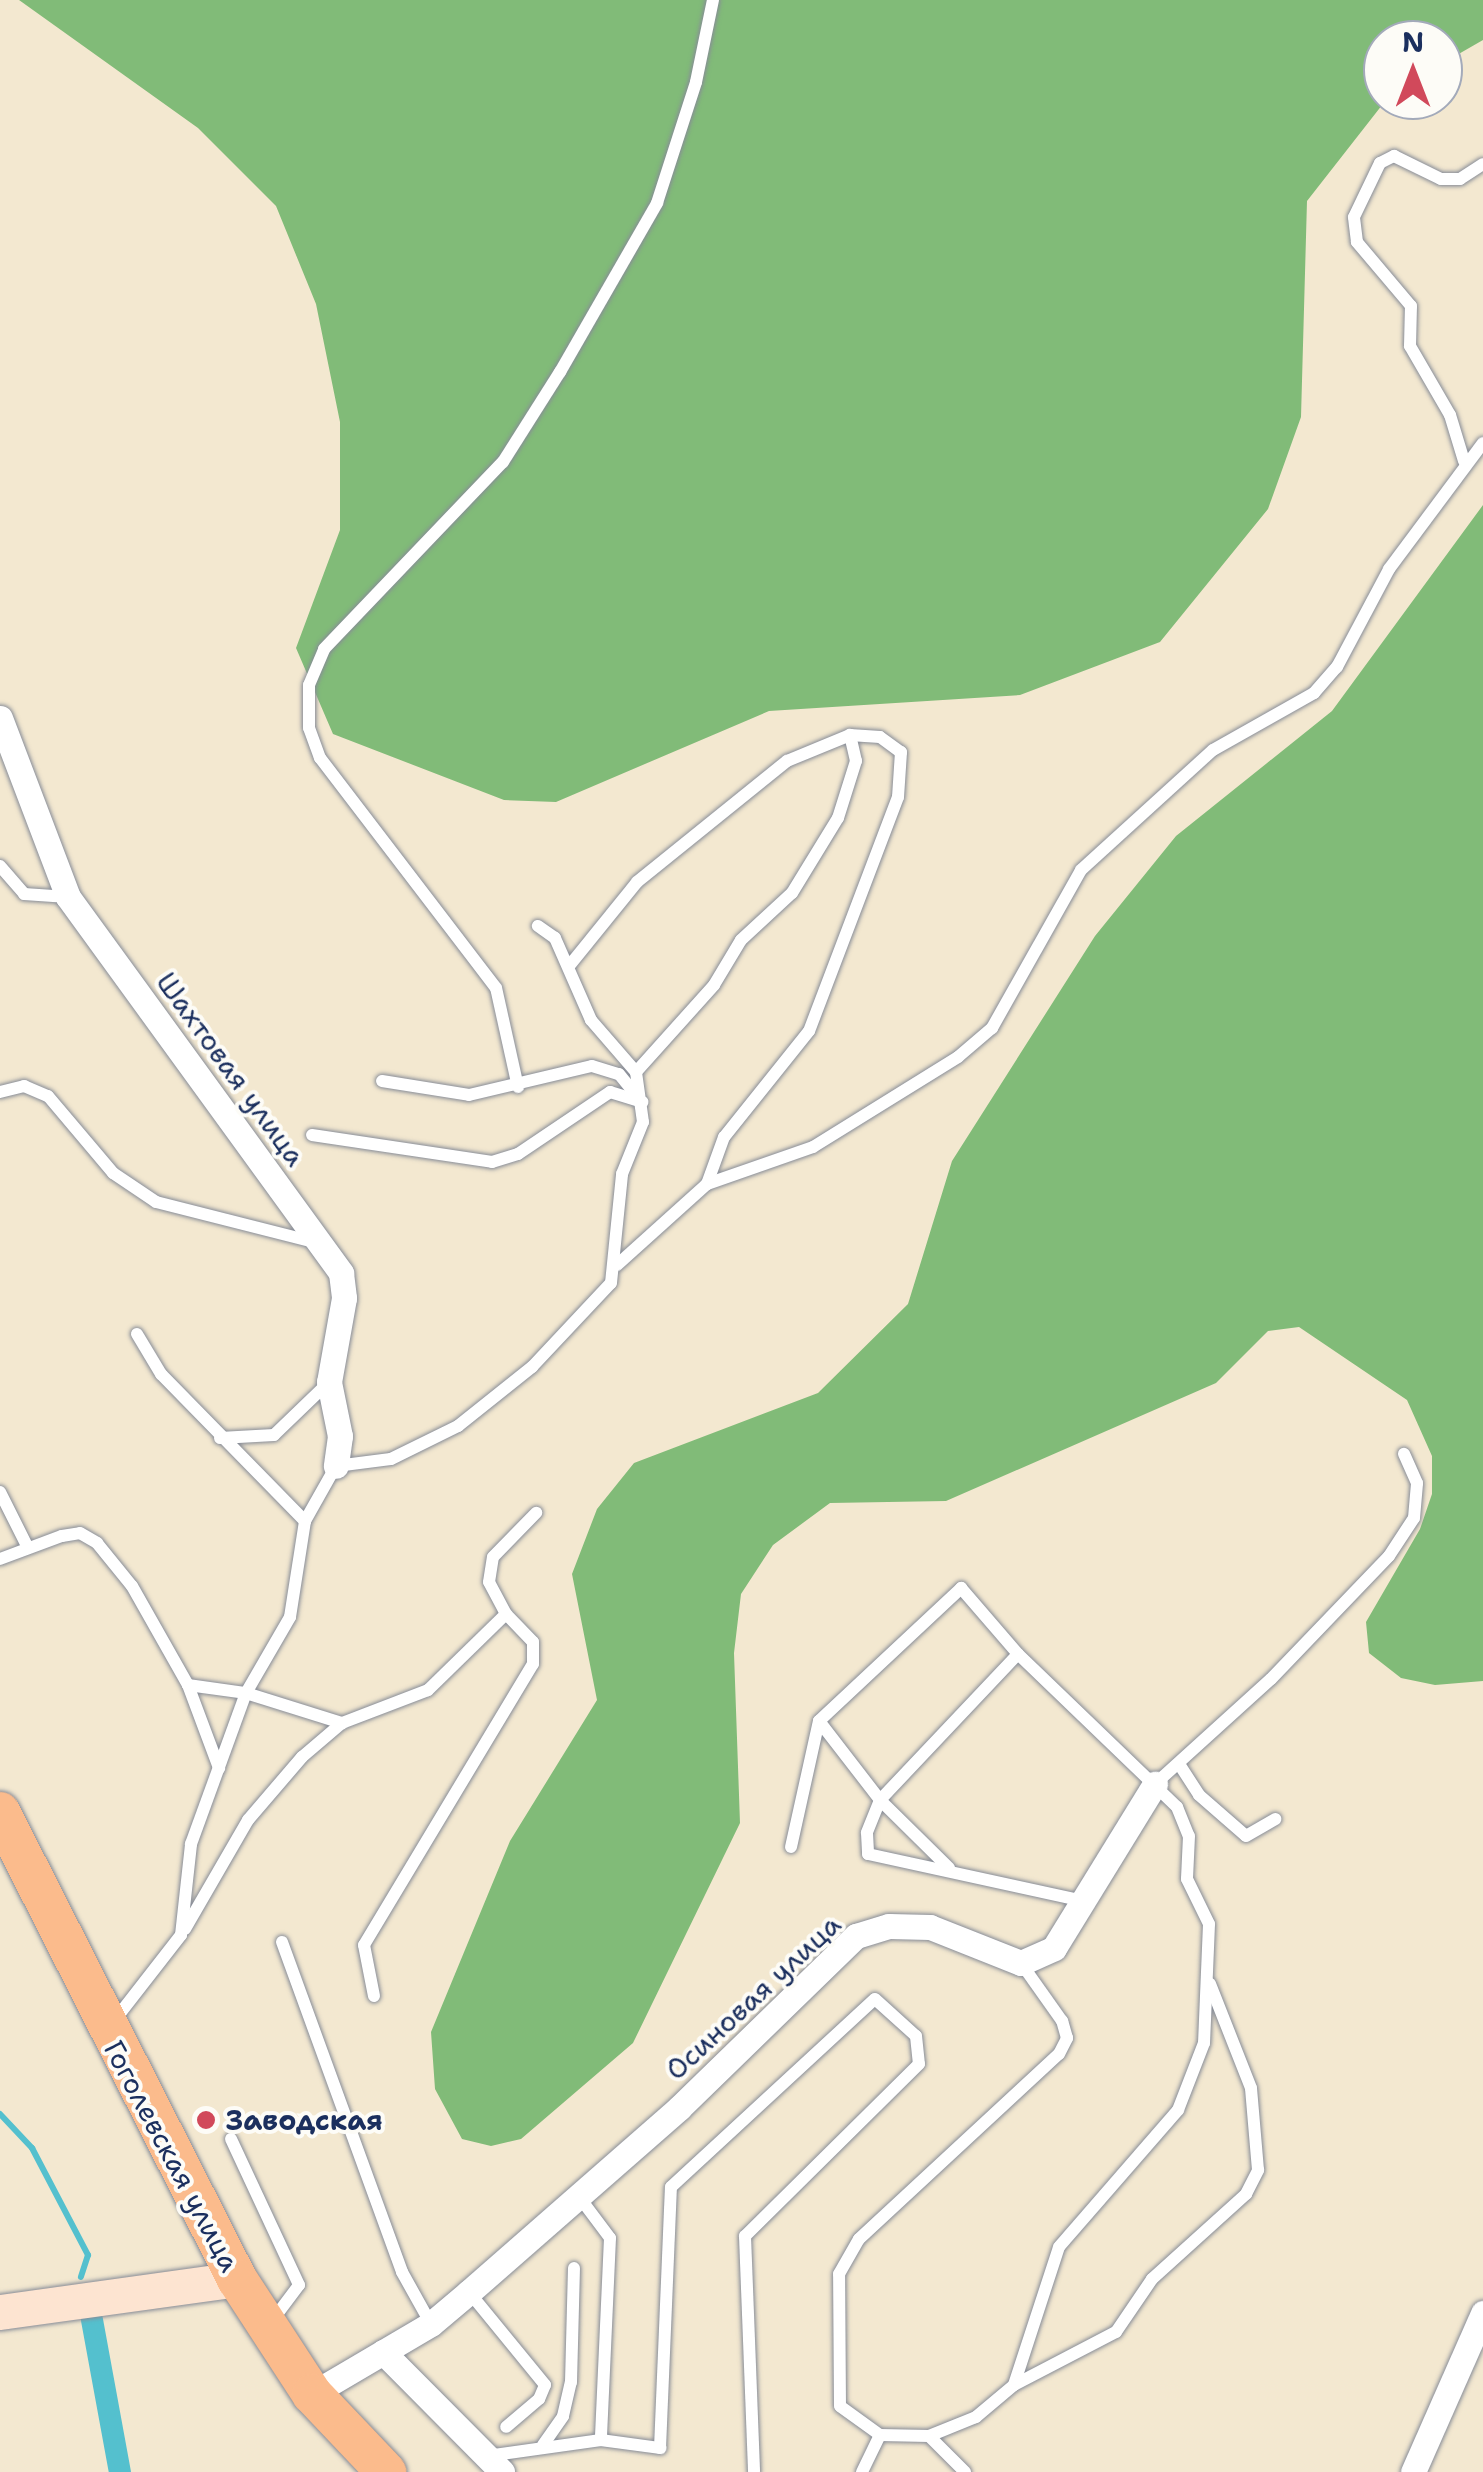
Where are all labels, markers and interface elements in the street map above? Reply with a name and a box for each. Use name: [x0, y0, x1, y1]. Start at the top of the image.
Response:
north arrow: [1363, 20, 1463, 120]
text: N: [1402, 23, 1424, 61]
street label: Шахтовая улица: [150, 966, 312, 1172]
street label: Осиновая улица: [659, 1907, 847, 2087]
street label: Гоголевская улица: [97, 2035, 247, 2277]
place label: Заводская: [226, 2103, 383, 2137]
marker: Заводская: [195, 2109, 217, 2131]

